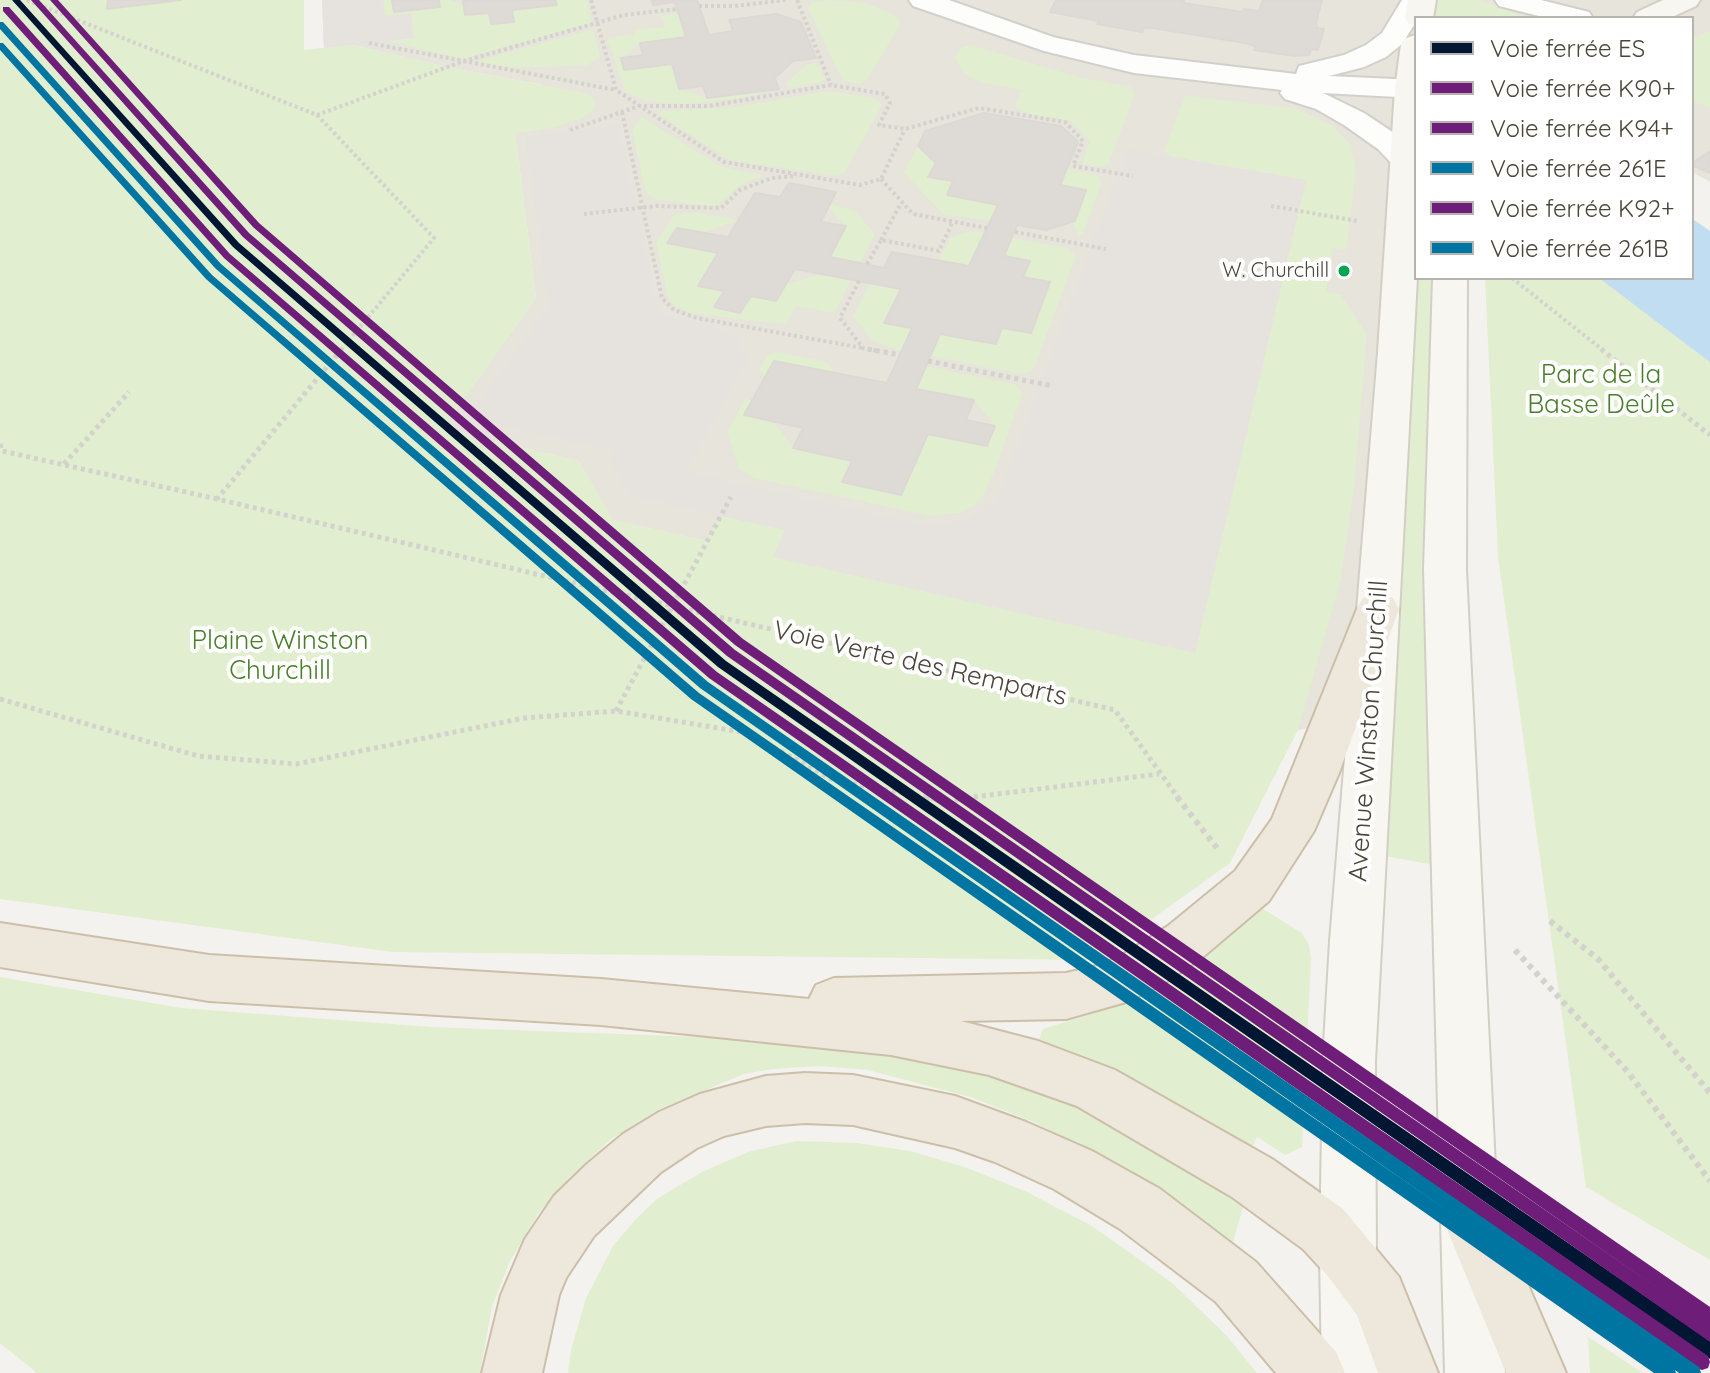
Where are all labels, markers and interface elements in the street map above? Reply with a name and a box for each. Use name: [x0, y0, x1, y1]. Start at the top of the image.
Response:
legend: [1414, 16, 1694, 280]
text: Voie ferrée ES: [1490, 33, 1645, 63]
text: Voie ferrée K90+: [1490, 73, 1675, 103]
text: Voie ferrée K94+: [1490, 113, 1674, 143]
text: Voie ferrée 261E: [1490, 153, 1667, 183]
text: Voie ferrée K92+: [1490, 193, 1674, 223]
text: Voie ferrée 261B: [1490, 233, 1669, 263]
place label: W. Churchill: [1222, 259, 1329, 283]
marker: W. Churchill: [1336, 263, 1352, 279]
park label: Parc de la Basse Deûle: [1527, 359, 1675, 420]
street label: Avenue Winston Churchill: [1343, 579, 1395, 883]
street label: Voie Verte des Remparts: [770, 615, 1070, 713]
park label: Plaine Winston Churchill: [192, 625, 368, 686]

